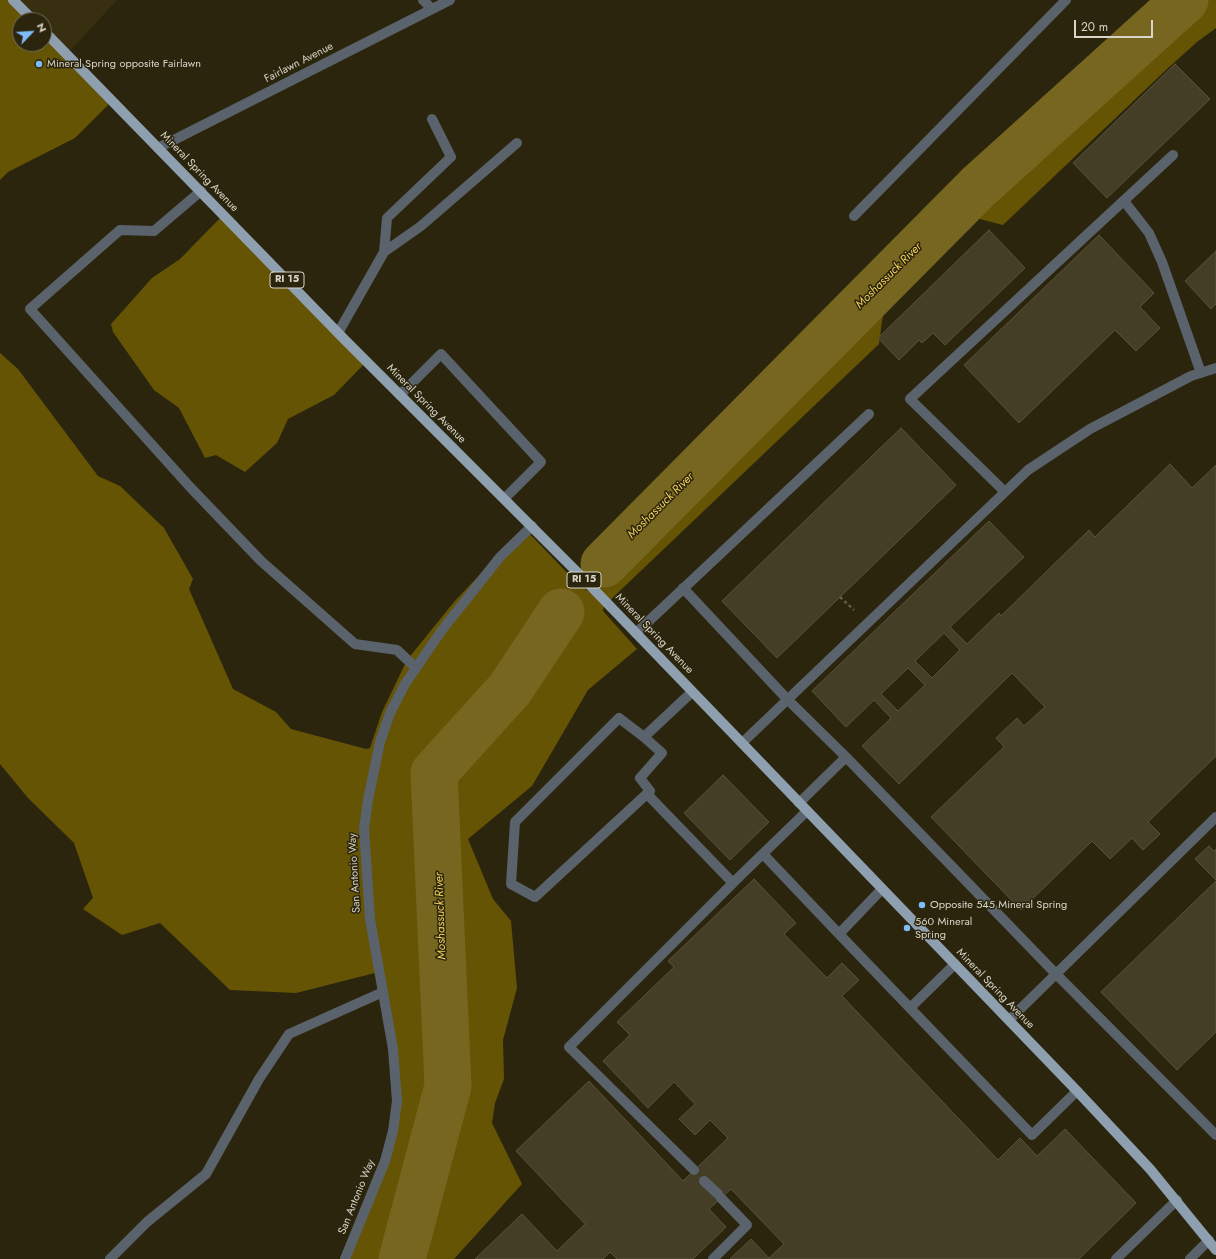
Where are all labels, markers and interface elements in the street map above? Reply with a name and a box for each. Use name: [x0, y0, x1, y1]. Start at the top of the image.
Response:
north arrow: [12, 12, 52, 52]
scale bar: [1076, 12, 1155, 38]
text: 20 m: [1081, 18, 1108, 36]
text: N: [33, 20, 51, 35]
street label: Fairlawn Avenue: [262, 40, 336, 86]
place label: Mineral Spring opposite Fairlawn: [47, 57, 201, 71]
marker: Mineral Spring opposite Fairlawn: [34, 59, 44, 69]
street label: Mineral Spring Avenue: [157, 129, 241, 215]
water label: Moshassuck River: [853, 240, 925, 312]
road number: RI 15: [270, 272, 304, 288]
street label: Mineral Spring Avenue: [384, 362, 468, 446]
water label: Moshassuck River: [625, 470, 697, 542]
road number: RI 15: [567, 572, 601, 588]
street label: Mineral Spring Avenue: [612, 591, 696, 677]
street label: San Antonio Way: [346, 833, 364, 913]
water label: Moshassuck River: [432, 872, 450, 960]
place label: Opposite 545 Mineral Spring: [930, 898, 1067, 912]
marker: Opposite 545 Mineral Spring: [917, 900, 927, 910]
place label: 560 Mineral Spring: [915, 915, 972, 941]
marker: 560 Mineral Spring: [902, 923, 912, 933]
street label: Mineral Spring Avenue: [953, 946, 1037, 1032]
street label: San Antonio Way: [336, 1157, 378, 1237]

